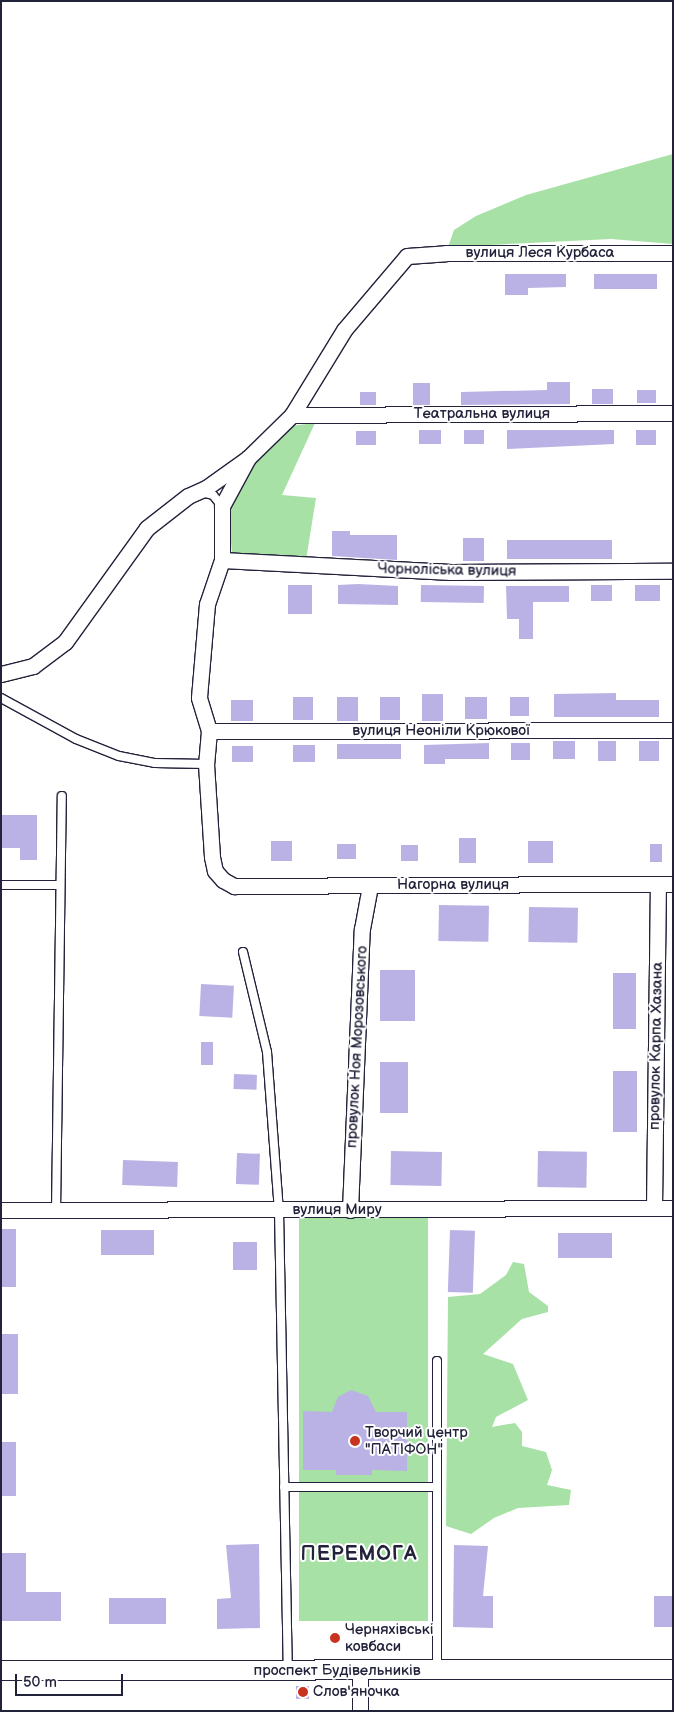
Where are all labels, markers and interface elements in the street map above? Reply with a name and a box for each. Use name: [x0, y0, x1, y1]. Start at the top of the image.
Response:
street label: вулиця Леся Курбаса: [466, 244, 614, 262]
street label: Театральна вулиця: [414, 405, 550, 423]
street label: Чорноліська вулиця: [377, 560, 517, 580]
street label: вулиця Неоніли Крюкової: [352, 722, 530, 740]
street label: Нагорна вулиця: [397, 876, 509, 894]
street label: провулок Ноя Морозовського: [343, 945, 371, 1149]
street label: провулок Карпа Хазана: [646, 962, 666, 1130]
street label: вулиця Миру: [292, 1201, 382, 1219]
place label: Творчий центр "ПАТІФОН": [365, 1423, 468, 1458]
marker: Творчий центр "ПАТІФОН": [349, 1435, 361, 1447]
district label: ПЕРЕМОГА: [300, 1542, 418, 1566]
place label: Черняхівські ковбаси: [345, 1620, 433, 1655]
marker: Черняхівські ковбаси: [329, 1632, 341, 1644]
street label: проспект Будівельників: [253, 1662, 421, 1680]
scale bar: [18, 1664, 125, 1696]
text: 50 m: [23, 1673, 57, 1692]
place label: Слов'яночка: [313, 1683, 400, 1701]
marker: Слов'яночка: [297, 1686, 309, 1698]

